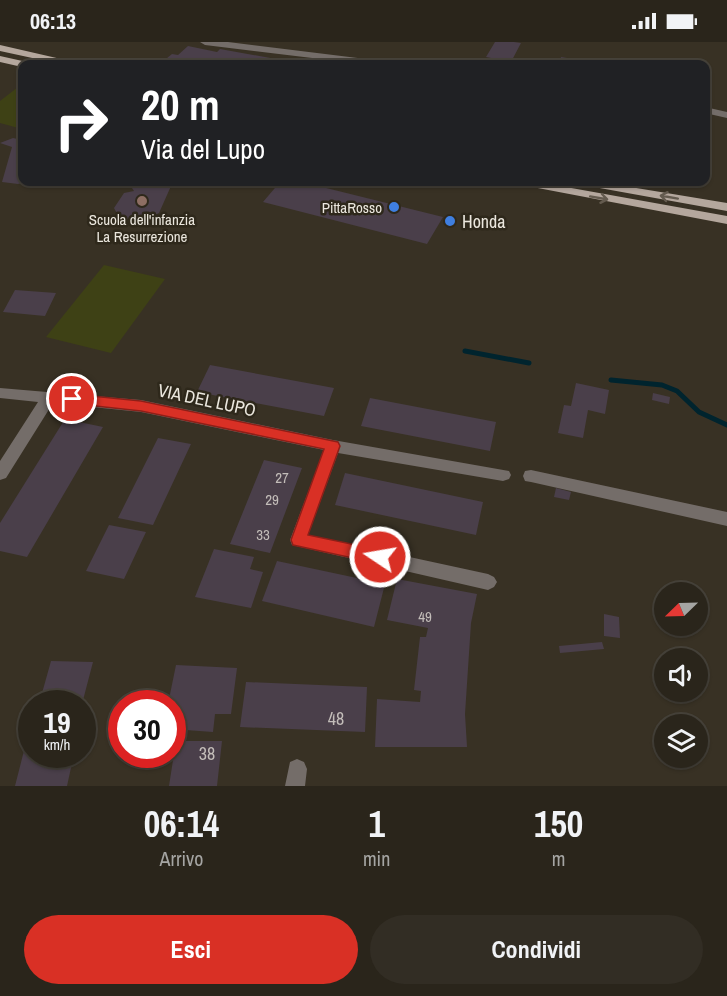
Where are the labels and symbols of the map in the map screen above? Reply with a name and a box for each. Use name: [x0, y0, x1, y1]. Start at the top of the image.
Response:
one-way arrow: [660, 191, 680, 202]
one-way arrow: [589, 192, 609, 203]
marker: Scuola dell'infanzia La Resurrezione: [135, 194, 149, 208]
place label: PittaRosso: [322, 197, 382, 218]
marker: PittaRosso: [387, 200, 401, 214]
place label: Scuola dell'infanzia La Resurrezione: [89, 209, 195, 247]
place label: Honda: [462, 209, 506, 234]
marker: Honda: [443, 214, 457, 228]
pin: [46, 373, 97, 424]
street label: VIA DEL LUPO: [156, 377, 258, 423]
house number: 27: [275, 467, 289, 488]
house number: 29: [265, 489, 279, 510]
house number: 33: [256, 524, 270, 545]
position arrow: [348, 525, 412, 589]
north arrow: [654, 582, 708, 636]
house number: 49: [418, 606, 432, 627]
speed limit sign: 30: [108, 690, 186, 768]
house number: 48: [328, 706, 344, 731]
house number: 38: [199, 741, 215, 766]

